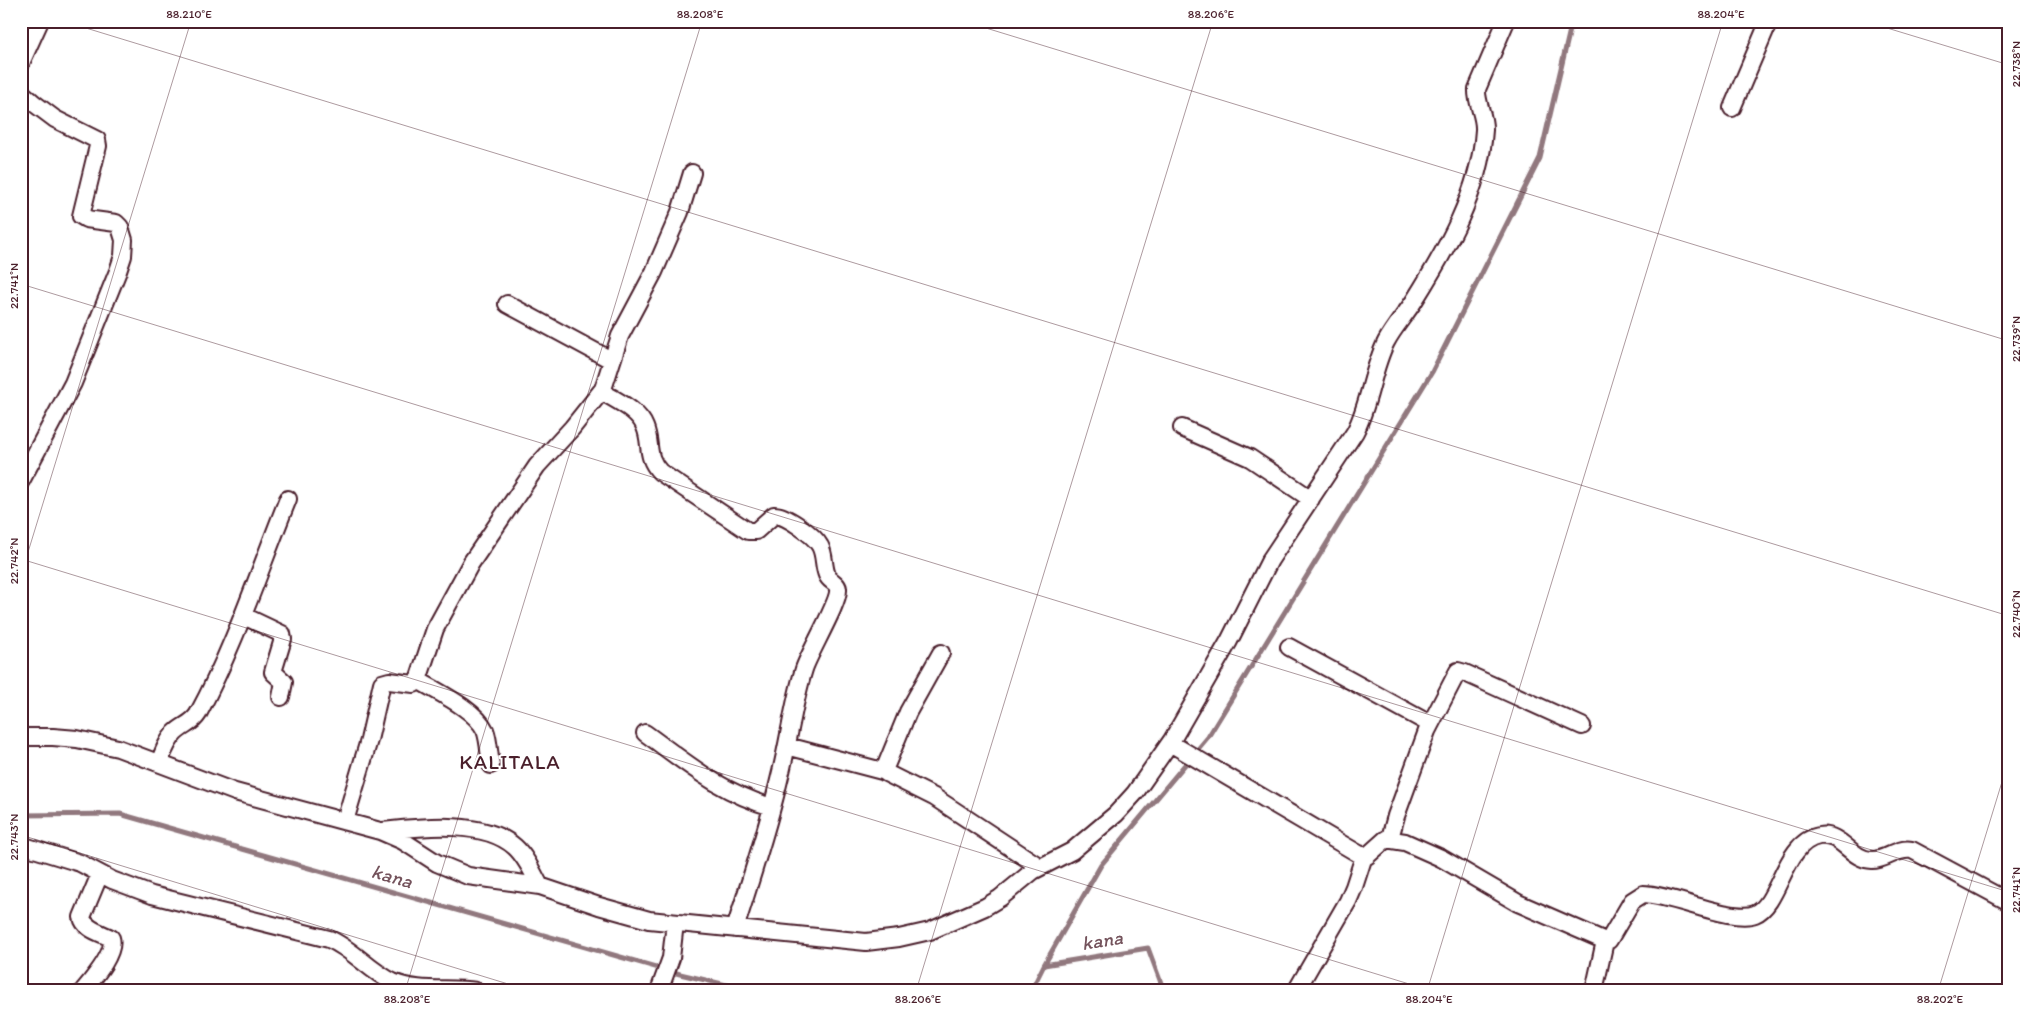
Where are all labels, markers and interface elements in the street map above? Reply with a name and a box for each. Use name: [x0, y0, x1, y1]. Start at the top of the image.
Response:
text: 88.210°E: [166, 7, 212, 21]
text: 88.208°E: [677, 7, 724, 21]
text: 88.206°E: [1188, 7, 1235, 21]
text: 88.204°E: [1697, 7, 1745, 21]
text: 22.738°N: [2009, 41, 2023, 87]
text: 22.741°N: [7, 263, 21, 309]
text: 22.739°N: [2009, 316, 2023, 362]
text: 22.742°N: [7, 538, 21, 584]
text: 22.740°N: [2009, 590, 2023, 638]
district label: KALITALA: [459, 749, 561, 774]
text: 22.743°N: [7, 814, 21, 860]
water label: kana: [369, 859, 416, 894]
text: 22.741°N: [2009, 867, 2023, 913]
water label: kana: [1080, 925, 1125, 955]
text: 88.208°E: [384, 992, 431, 1006]
text: 88.206°E: [895, 992, 942, 1006]
text: 88.204°E: [1405, 992, 1453, 1006]
text: 88.202°E: [1917, 992, 1964, 1006]

